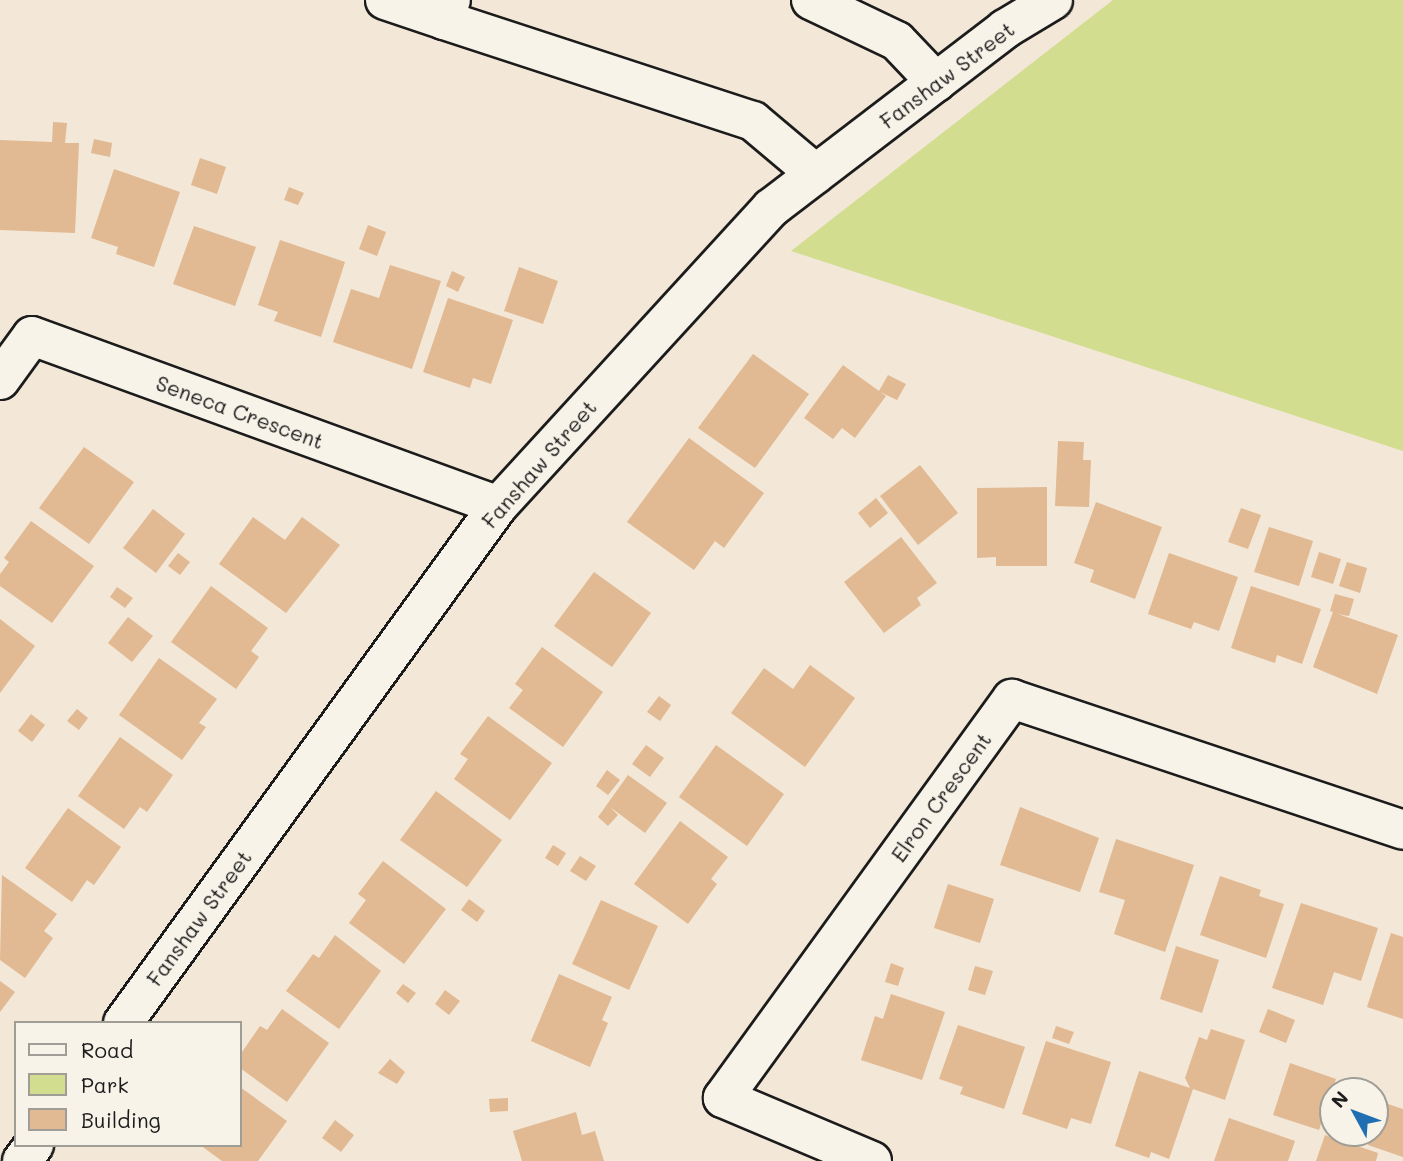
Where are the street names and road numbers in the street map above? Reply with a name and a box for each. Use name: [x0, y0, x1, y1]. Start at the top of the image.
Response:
street label: Fanshaw Street: [875, 16, 1019, 134]
street label: Seneca Crescent: [153, 370, 327, 454]
street label: Fanshaw Street: [477, 395, 601, 533]
street label: Elron Crescent: [886, 727, 996, 867]
street label: Fanshaw Street: [141, 845, 257, 991]

